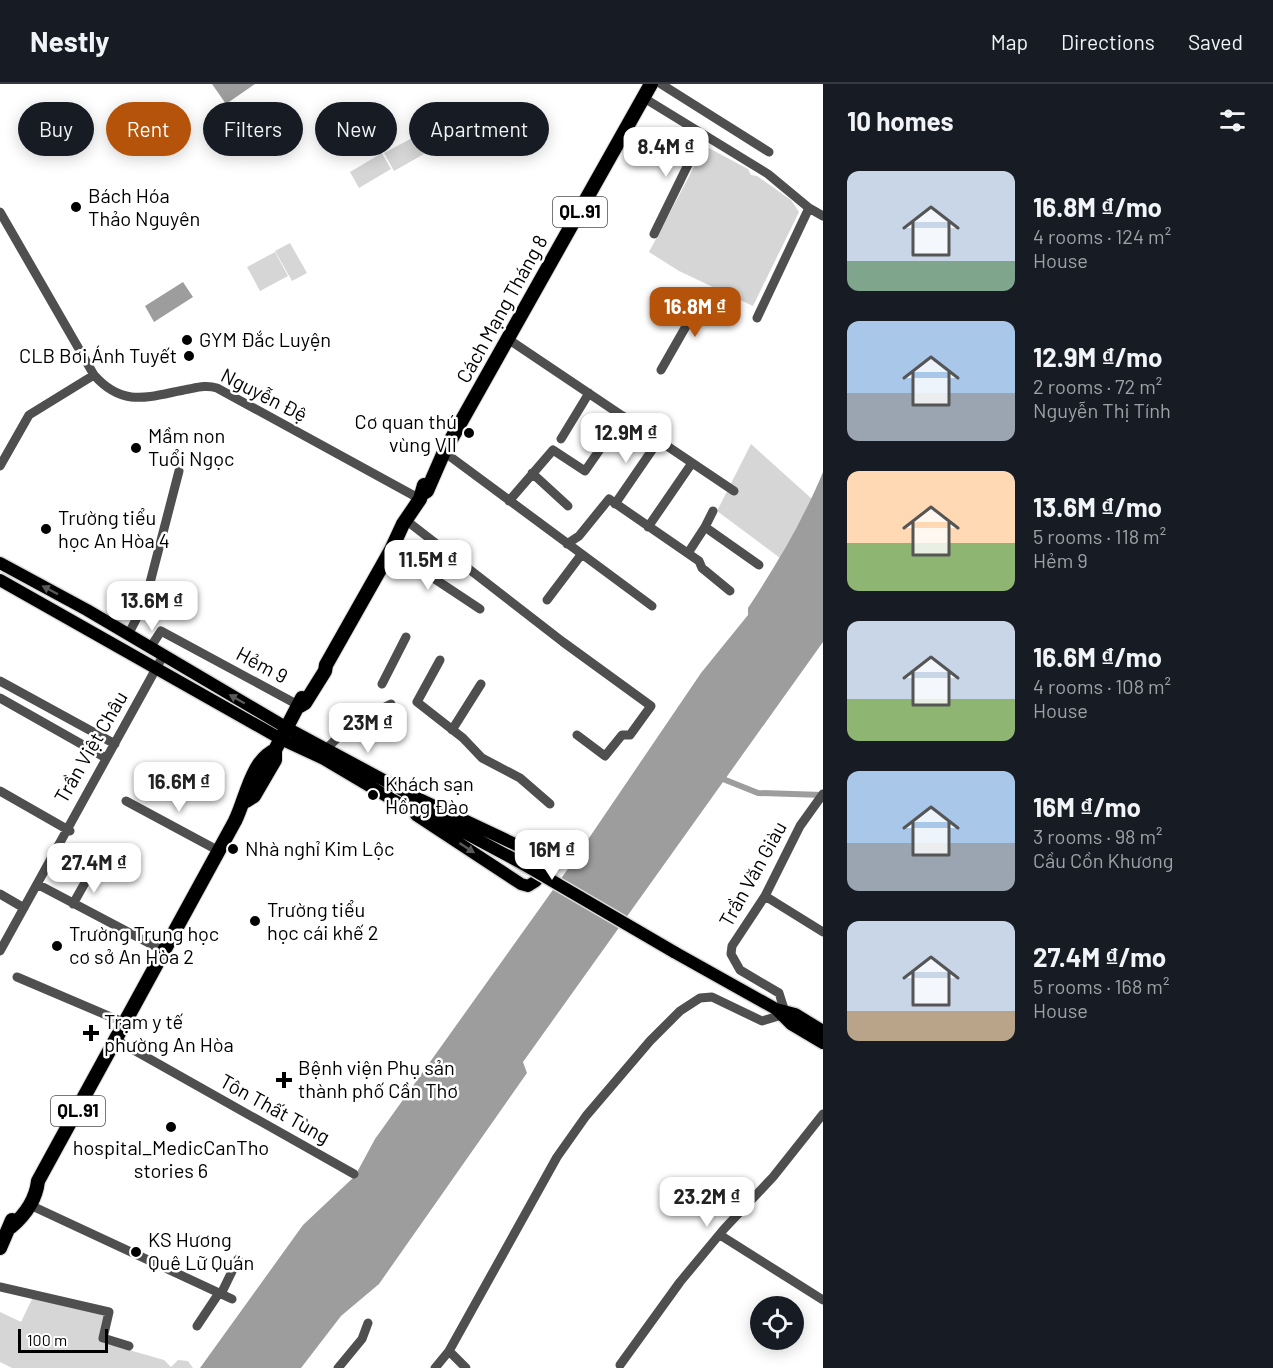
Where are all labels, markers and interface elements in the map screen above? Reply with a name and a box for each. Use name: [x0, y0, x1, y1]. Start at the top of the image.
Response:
text: Nestly: [30, 24, 109, 58]
text: Map: [991, 29, 1028, 54]
text: Directions: [1061, 29, 1155, 54]
text: Saved: [1188, 29, 1243, 54]
chip: Buy: [18, 102, 94, 156]
chip: Rent: [106, 102, 191, 156]
chip: Filters: [203, 102, 303, 156]
chip: New: [315, 102, 397, 156]
chip: Apartment: [409, 102, 549, 156]
icon: filters: [1216, 104, 1249, 137]
text: 10 homes: [847, 105, 954, 136]
pin: 8.4M ₫: [617, 127, 715, 178]
text: 8.4M ₫: [638, 134, 694, 158]
place label: Bách Hóa Thảo Nguyên: [88, 183, 200, 230]
text: 16.8M ₫/mo: [1033, 191, 1162, 222]
icon: home: [895, 195, 967, 267]
road number: QL.91: [553, 197, 607, 227]
marker: Bách Hóa Thảo Nguyên: [69, 200, 83, 214]
text: 4 rooms · 124 m²: [1033, 224, 1171, 248]
street label: Cách Mạng Tháng 8: [451, 230, 552, 387]
text: House: [1033, 248, 1088, 272]
pin: 16.8M ₫: [640, 287, 750, 338]
text: 16.8M ₫: [664, 294, 726, 318]
place label: GYM Đắc Luyện: [199, 327, 331, 351]
marker: GYM Đắc Luyện: [180, 333, 194, 347]
text: 12.9M ₫/mo: [1033, 341, 1162, 372]
place label: CLB Bơi Ánh Tuyết: [19, 343, 177, 367]
icon: home: [895, 345, 967, 417]
marker: CLB Bơi Ánh Tuyết: [182, 349, 196, 363]
street label: Nguyễn Đệ: [217, 362, 312, 426]
text: 2 rooms · 72 m²: [1033, 374, 1162, 398]
text: Nguyễn Thị Tính: [1033, 398, 1171, 422]
place label: Cơ quan thú vùng VII: [355, 409, 457, 456]
pin: 12.9M ₫: [571, 413, 681, 464]
text: 12.9M ₫: [595, 420, 657, 444]
place label: Mầm non Tuổi Ngọc: [148, 423, 234, 470]
marker: Cơ quan thú vùng VII: [462, 426, 476, 440]
marker: Mầm non Tuổi Ngọc: [129, 441, 143, 455]
text: 13.6M ₫/mo: [1033, 491, 1162, 522]
icon: home: [895, 495, 967, 567]
place label: Trường tiểu học An Hòa 4: [58, 505, 170, 552]
marker: Trường tiểu học An Hòa 4: [39, 522, 53, 536]
text: 5 rooms · 118 m²: [1033, 524, 1166, 548]
pin: 11.5M ₫: [373, 540, 483, 591]
text: 11.5M ₫: [398, 547, 458, 571]
text: Hẻm 9: [1033, 548, 1088, 572]
pin: 13.6M ₫: [97, 581, 207, 632]
one-way arrow: [41, 585, 58, 595]
text: 13.6M ₫: [121, 588, 183, 612]
street label: Hẻm 9: [233, 641, 292, 688]
text: 16.6M ₫/mo: [1033, 641, 1162, 672]
icon: home: [895, 645, 967, 717]
text: 4 rooms · 108 m²: [1033, 674, 1171, 698]
street label: Trần Việt Châu: [48, 686, 132, 807]
one-way arrow: [229, 693, 245, 704]
text: House: [1033, 698, 1088, 722]
pin: 23M ₫: [326, 703, 410, 754]
text: 23M ₫: [343, 710, 393, 734]
pin: 16.6M ₫: [124, 762, 234, 813]
text: 16.6M ₫: [148, 769, 210, 793]
place label: Khách sạn Hồng Đào: [385, 771, 474, 818]
marker: Khách sạn Hồng Đào: [366, 788, 380, 802]
text: 16M ₫/mo: [1033, 791, 1141, 822]
icon: home: [895, 795, 967, 867]
street label: Trần Văn Giàu: [713, 817, 791, 930]
text: 3 rooms · 98 m²: [1033, 824, 1163, 848]
pin: 16M ₫: [510, 830, 594, 881]
place label: Nhà nghỉ Kim Lộc: [245, 836, 394, 860]
text: 16M ₫: [529, 837, 575, 861]
marker: Nhà nghỉ Kim Lộc: [226, 842, 240, 856]
one-way arrow: [459, 842, 475, 853]
pin: 27.4M ₫: [39, 843, 149, 894]
text: Cầu Cồn Khương: [1033, 848, 1174, 872]
text: 27.4M ₫: [61, 850, 127, 874]
place label: Trường tiểu học cái khế 2: [267, 897, 379, 944]
marker: Trường tiểu học cái khế 2: [248, 914, 262, 928]
place label: Trường Trung học cơ sở An Hòa 2: [69, 921, 219, 968]
marker: Trường Trung học cơ sở An Hòa 2: [50, 939, 64, 953]
text: 27.4M ₫/mo: [1033, 941, 1166, 972]
icon: home: [895, 945, 967, 1017]
text: 5 rooms · 168 m²: [1033, 974, 1169, 998]
text: House: [1033, 998, 1088, 1022]
place label: Trạm y tế phường An Hòa: [104, 1009, 234, 1056]
marker: Trạm y tế phường An Hòa: [82, 1024, 100, 1042]
place label: Bệnh viện Phụ sản thành phố Cần Thơ: [298, 1055, 458, 1102]
street label: Tôn Thất Tùng: [216, 1068, 335, 1148]
marker: Bệnh viện Phụ sản thành phố Cần Thơ: [275, 1071, 293, 1089]
road number: QL.91: [51, 1096, 105, 1126]
marker: hospital_MedicCanTho stories 6: [164, 1120, 178, 1134]
place label: hospital_MedicCanTho stories 6: [73, 1135, 269, 1182]
pin: 23.2M ₫: [652, 1177, 762, 1228]
text: 23.2M ₫: [674, 1184, 740, 1208]
place label: KS Hương Quê Lữ Quán: [148, 1227, 254, 1274]
marker: KS Hương Quê Lữ Quán: [129, 1245, 143, 1259]
map controls: [750, 1296, 804, 1350]
button: locate: [750, 1296, 804, 1350]
scale bar: [18, 1326, 108, 1354]
text: 100 m: [27, 1330, 67, 1349]

